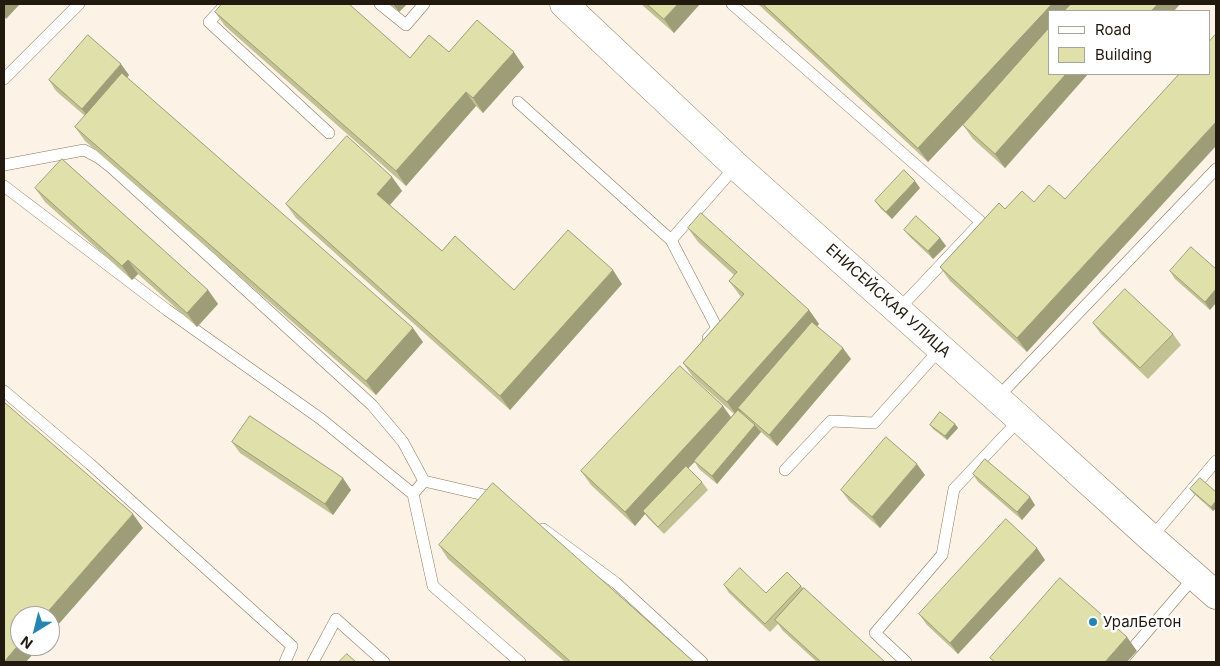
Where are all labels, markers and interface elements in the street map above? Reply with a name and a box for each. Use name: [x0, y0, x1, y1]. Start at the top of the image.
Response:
legend: [1048, 10, 1210, 75]
text: Road: [1095, 20, 1131, 39]
text: Building: [1095, 45, 1152, 64]
street label: ЕНИСЕЙСКАЯ УЛИЦА: [822, 240, 954, 362]
north arrow: [10, 606, 60, 656]
place label: УралБетон: [1103, 613, 1181, 631]
marker: УралБетон: [1087, 616, 1099, 628]
text: N: [17, 633, 36, 653]

